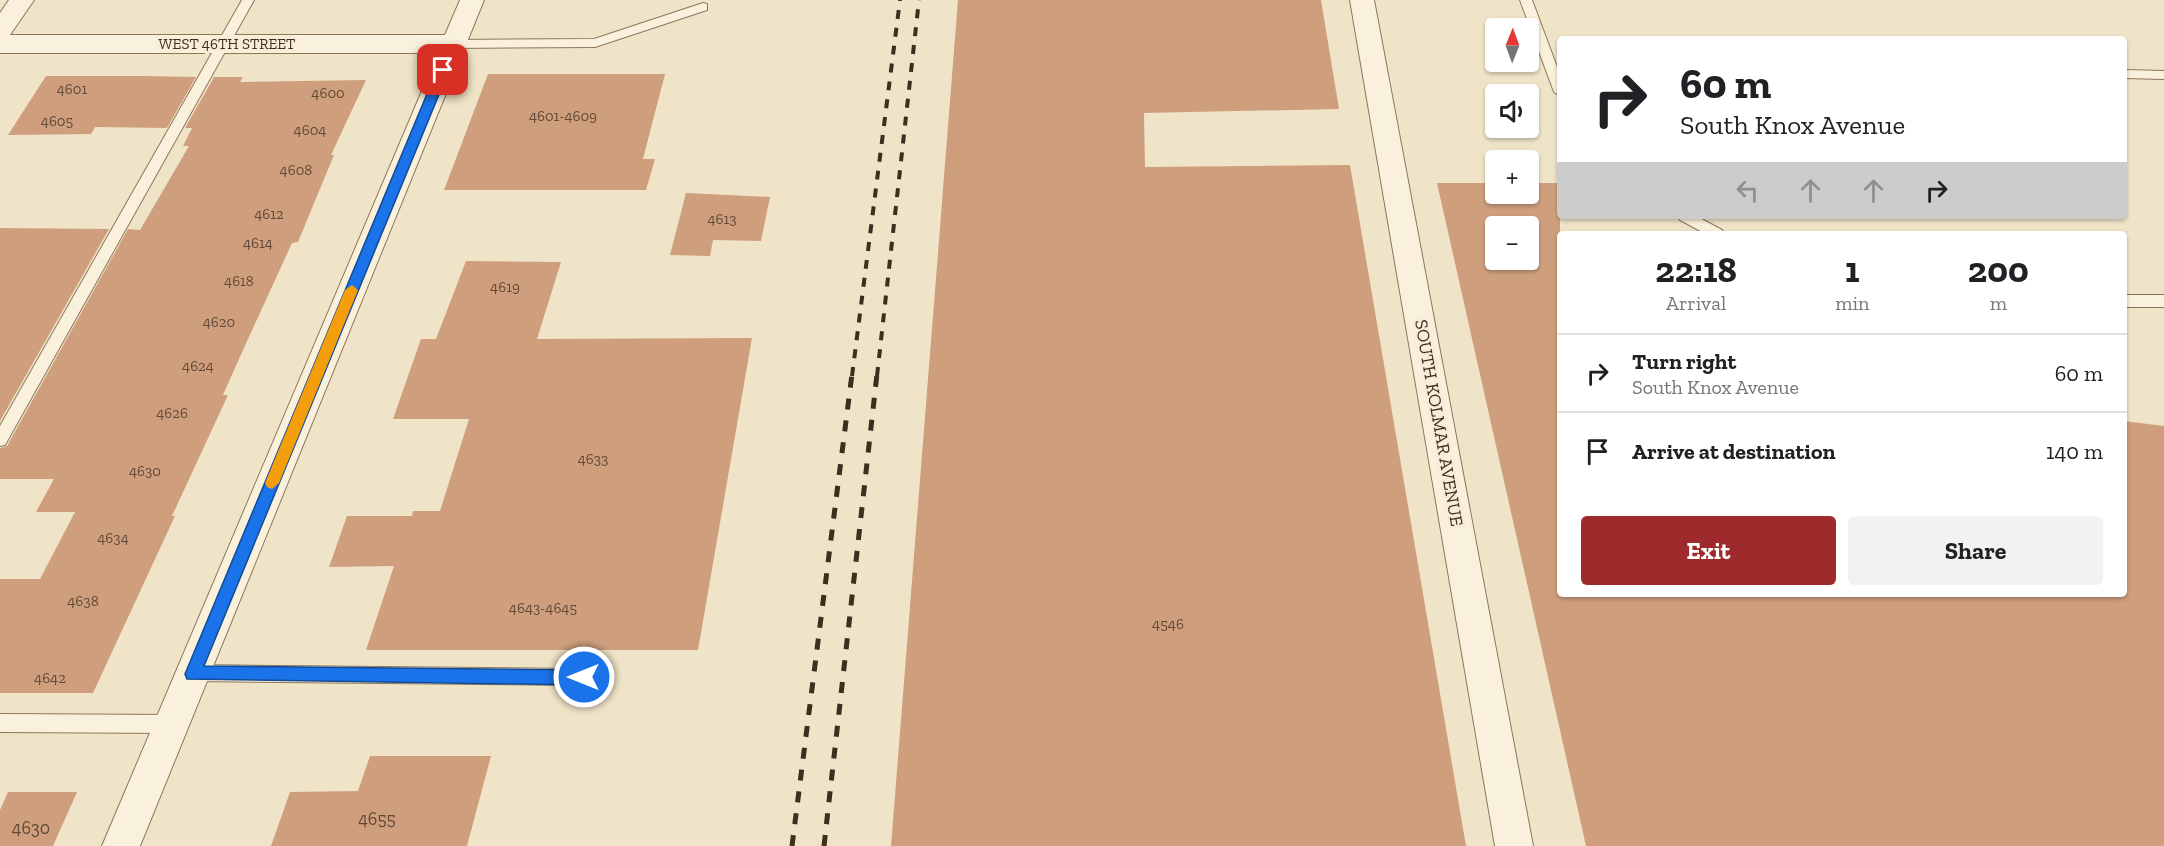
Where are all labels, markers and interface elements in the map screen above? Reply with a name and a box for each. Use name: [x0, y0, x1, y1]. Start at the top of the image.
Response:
north arrow: [1485, 18, 1539, 72]
map controls: [1485, 18, 1539, 270]
street label: WEST 46TH STREET: [159, 35, 295, 53]
pin: [417, 44, 468, 95]
icon: arrive: [426, 53, 459, 86]
text: 60 m: [1680, 58, 1771, 109]
icon: right: [1581, 60, 1659, 138]
house number: 4601: [57, 80, 87, 98]
house number: 4600: [311, 84, 345, 102]
button: sound: [1485, 84, 1539, 138]
house number: 4601-4609: [529, 107, 597, 125]
text: South Knox Avenue: [1680, 109, 1905, 141]
house number: 4605: [41, 112, 74, 130]
house number: 4604: [294, 121, 326, 139]
button: +: [1485, 150, 1539, 204]
house number: 4608: [280, 161, 312, 179]
icon: left: [1731, 174, 1764, 207]
icon: ahead: [1794, 174, 1827, 207]
icon: ahead: [1857, 174, 1890, 207]
icon: right: [1920, 174, 1953, 207]
house number: 4612: [254, 205, 284, 223]
house number: 4613: [707, 210, 737, 228]
button: −: [1485, 216, 1539, 270]
house number: 4614: [243, 234, 273, 252]
text: 22:18: [1655, 248, 1737, 291]
text: 1: [1845, 248, 1860, 291]
text: 200: [1968, 248, 2029, 291]
house number: 4618: [224, 272, 254, 290]
house number: 4619: [490, 278, 520, 296]
text: Arrival: [1666, 291, 1726, 315]
text: min: [1835, 291, 1870, 315]
text: m: [1990, 291, 2007, 315]
house number: 4620: [203, 313, 235, 331]
street label: SOUTH KOLMAR AVENUE: [1410, 318, 1468, 528]
text: Turn right: [1632, 348, 1736, 375]
house number: 4624: [182, 357, 214, 375]
icon: right: [1581, 357, 1614, 390]
text: 60 m: [2055, 360, 2103, 387]
text: South Knox Avenue: [1632, 375, 1799, 399]
house number: 4626: [156, 404, 188, 422]
icon: arrive: [1581, 435, 1614, 468]
text: Arrive at destination: [1632, 438, 1835, 465]
text: 140 m: [2046, 438, 2103, 465]
house number: 4633: [578, 450, 608, 468]
house number: 4630: [129, 462, 161, 480]
button: Exit: [1581, 516, 1836, 585]
button: Share: [1848, 516, 2103, 585]
house number: 4634: [97, 529, 129, 547]
house number: 4638: [67, 592, 99, 610]
house number: 4643-4645: [509, 599, 577, 617]
house number: 4546: [1152, 615, 1184, 633]
position arrow: [552, 645, 616, 709]
house number: 4642: [34, 669, 66, 687]
house number: 4655: [358, 808, 396, 830]
house number: 4630: [12, 817, 50, 839]

